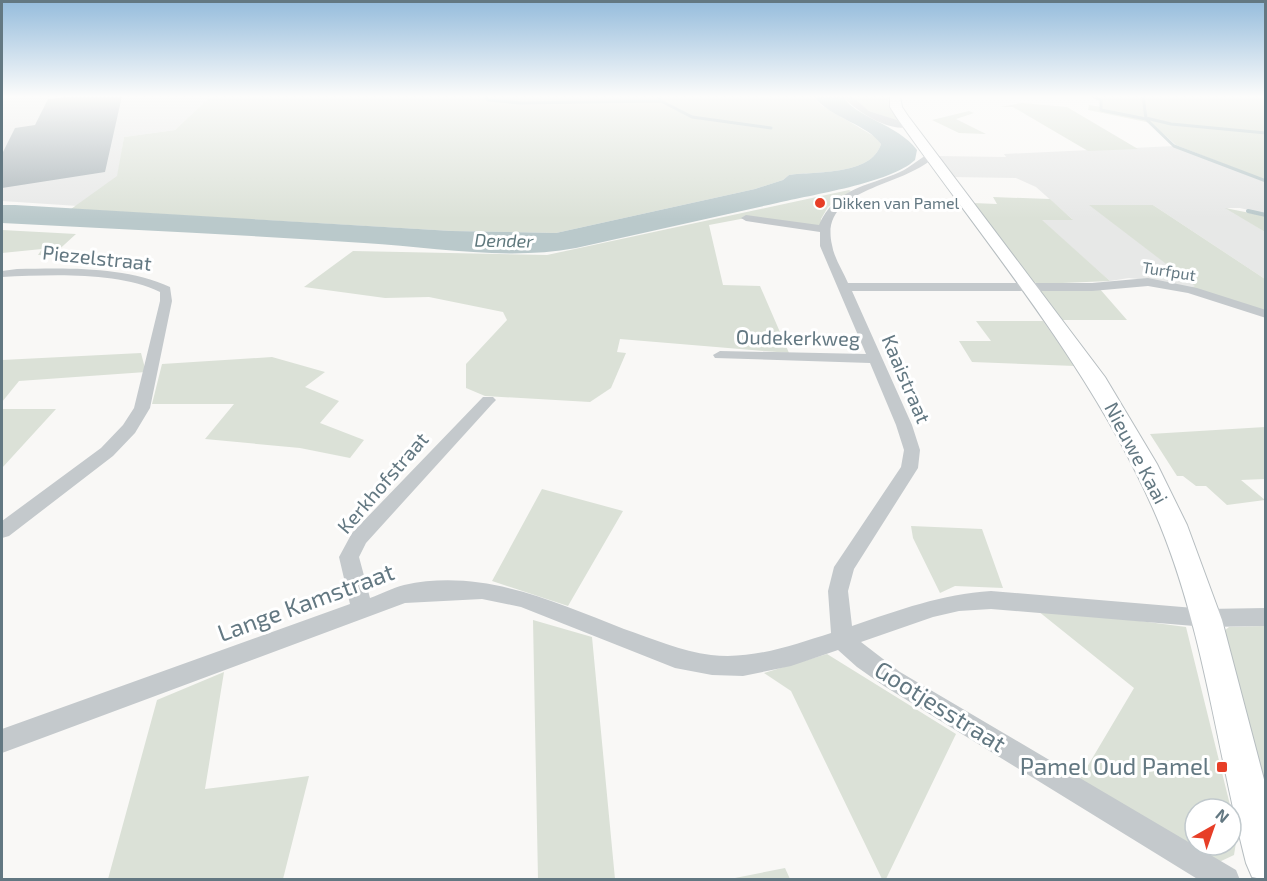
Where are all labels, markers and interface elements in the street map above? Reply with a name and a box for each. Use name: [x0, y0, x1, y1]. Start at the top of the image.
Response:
place label: Dikken van Pamel: [832, 193, 960, 212]
marker: Dikken van Pamel: [813, 196, 827, 210]
water label: Dender: [474, 228, 535, 252]
street label: Piezelstraat: [41, 239, 153, 275]
street label: Turfput: [1141, 257, 1197, 284]
street label: Oudekerkweg: [736, 324, 860, 350]
street label: Kaaistraat: [877, 331, 937, 427]
street label: Nieuwe Kaai: [1100, 398, 1174, 507]
street label: Kerkhofstraat: [332, 426, 433, 538]
street label: Lange Kamstraat: [213, 556, 398, 647]
street label: Gootjesstraat: [870, 654, 1012, 758]
place label: Pamel Oud Pamel: [1020, 751, 1210, 780]
marker: Pamel Oud Pamel: [1215, 760, 1229, 774]
north arrow: [1183, 797, 1243, 857]
text: N: [1212, 804, 1233, 826]

